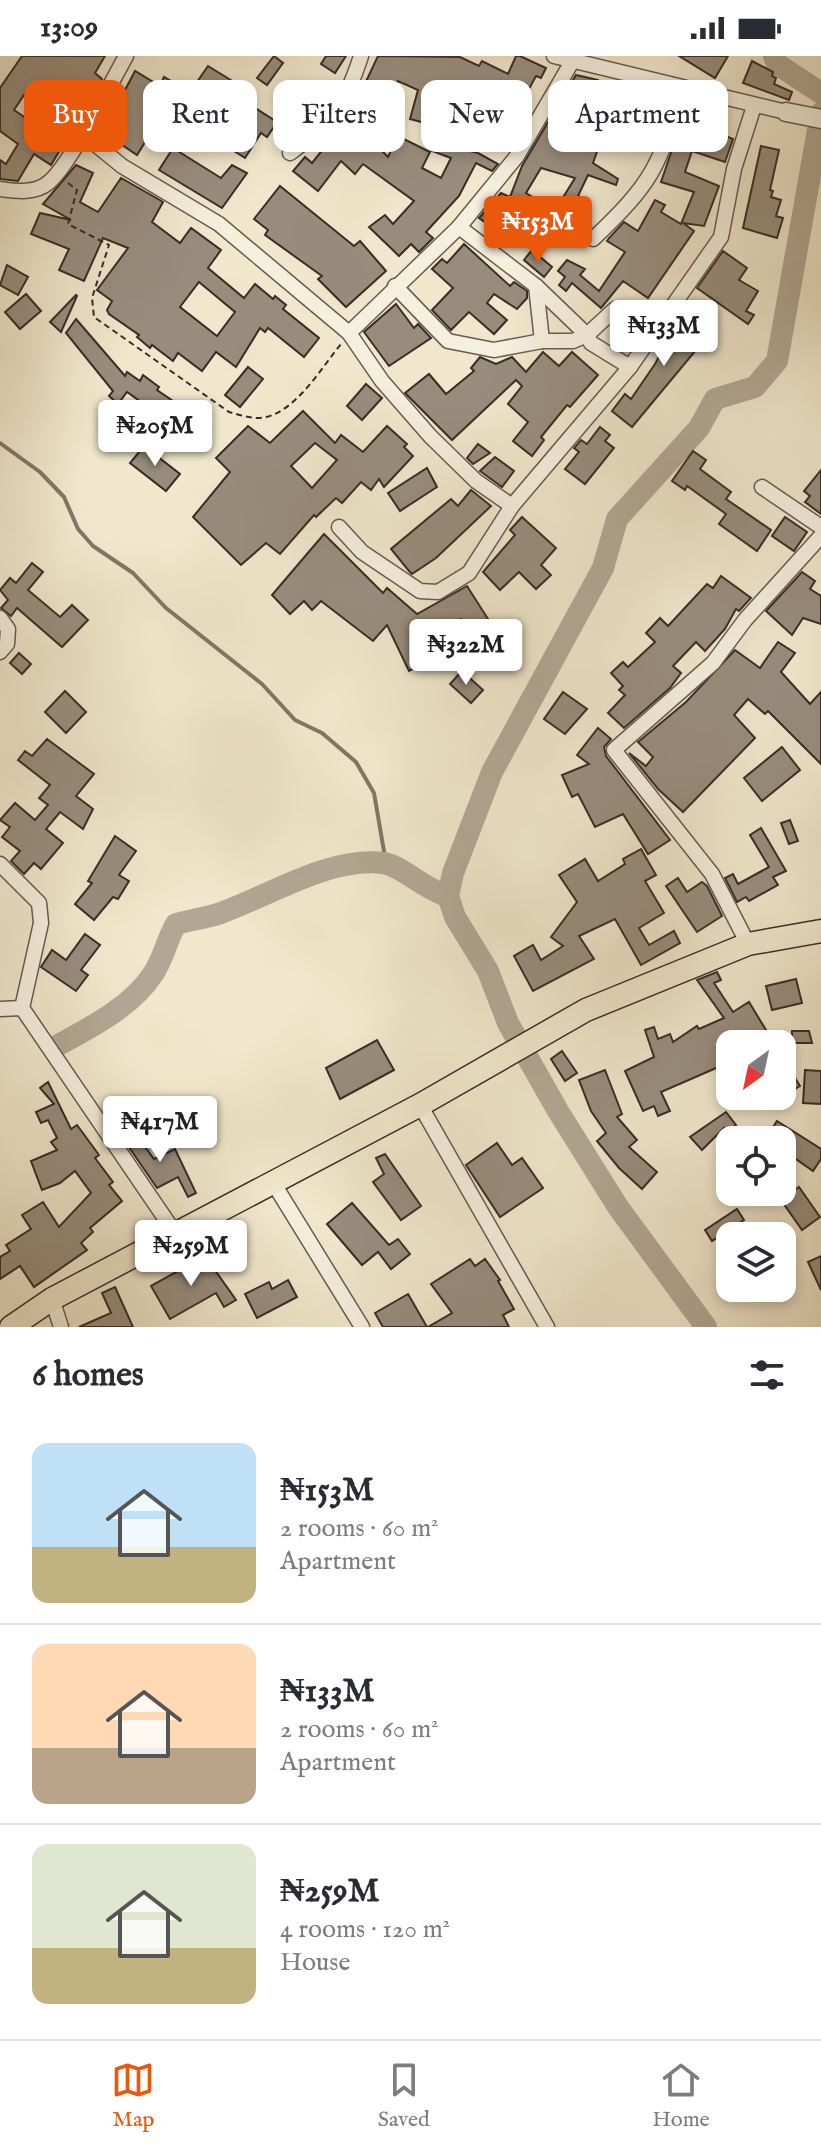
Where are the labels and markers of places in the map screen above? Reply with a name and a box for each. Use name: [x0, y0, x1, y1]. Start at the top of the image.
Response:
pin: ₦153M: [482, 196, 594, 264]
pin: ₦133M: [608, 300, 720, 368]
pin: ₦205M: [99, 400, 211, 468]
pin: ₦322M: [410, 619, 522, 687]
pin: ₦417M: [104, 1096, 216, 1164]
pin: ₦259M: [135, 1220, 247, 1288]

